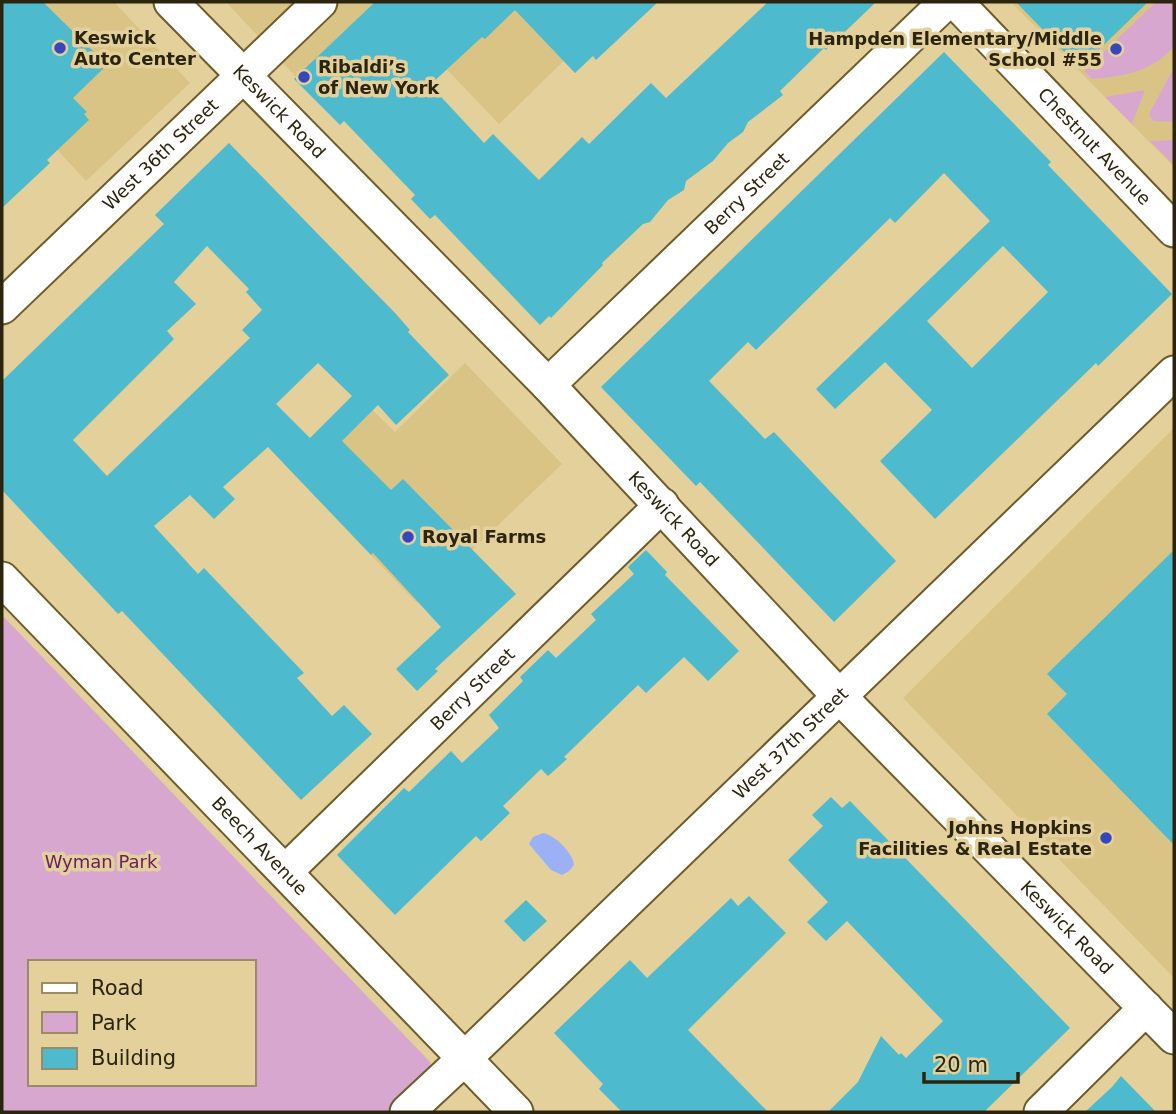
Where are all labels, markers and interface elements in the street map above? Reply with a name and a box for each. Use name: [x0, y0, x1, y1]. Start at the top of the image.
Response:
place label: Keswick Auto Center: [74, 27, 196, 69]
place label: Hampden Elementary/Middle School #55: [808, 28, 1102, 70]
marker: Keswick Auto Center: [52, 40, 68, 56]
marker: Hampden Elementary/Middle School #55: [1108, 41, 1124, 57]
place label: Ribaldi’s of New York: [318, 56, 440, 98]
street label: Keswick Road: [229, 60, 330, 162]
marker: Ribaldi’s of New York: [296, 69, 312, 85]
street label: Chestnut Avenue: [1034, 83, 1155, 209]
street label: West 36th Street: [98, 94, 223, 214]
street label: Berry Street: [700, 148, 793, 239]
street label: Keswick Road: [624, 467, 723, 571]
place label: Royal Farms: [422, 526, 546, 547]
marker: Royal Farms: [400, 529, 416, 545]
street label: Berry Street: [426, 643, 519, 734]
street label: West 37th Street: [728, 683, 852, 803]
street label: Beech Avenue: [208, 792, 312, 899]
place label: Johns Hopkins Facilities & Real Estate: [858, 817, 1092, 859]
marker: Johns Hopkins Facilities & Real Estate: [1098, 830, 1114, 846]
park label: Wyman Park: [45, 851, 158, 872]
street label: Keswick Road: [1017, 876, 1117, 978]
legend: [28, 960, 256, 1086]
text: Road: [91, 976, 144, 1000]
text: Park: [91, 1011, 137, 1035]
scale bar: [924, 1040, 1018, 1084]
text: Building: [91, 1046, 176, 1070]
text: 20 m: [934, 1053, 988, 1077]

